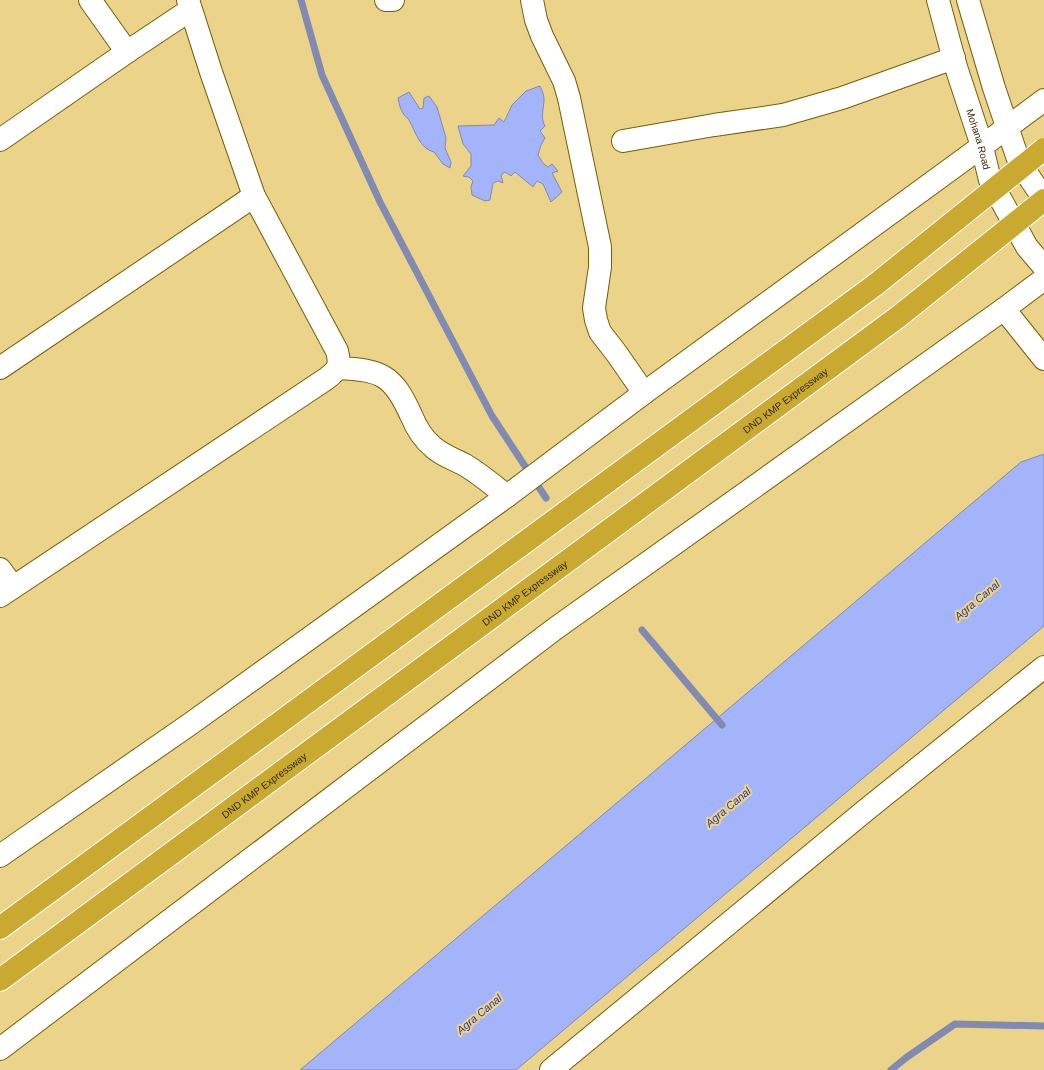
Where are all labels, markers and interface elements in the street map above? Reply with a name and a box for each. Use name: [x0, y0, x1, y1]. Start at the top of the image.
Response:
street label: Mohana Road: [965, 107, 993, 171]
street label: DND KMP Expressway: [741, 365, 830, 435]
street label: DND KMP Expressway: [480, 558, 569, 628]
water label: Agra Canal: [951, 577, 1002, 623]
street label: DND KMP Expressway: [219, 750, 308, 820]
water label: Agra Canal: [702, 784, 753, 830]
water label: Agra Canal: [453, 991, 504, 1037]

